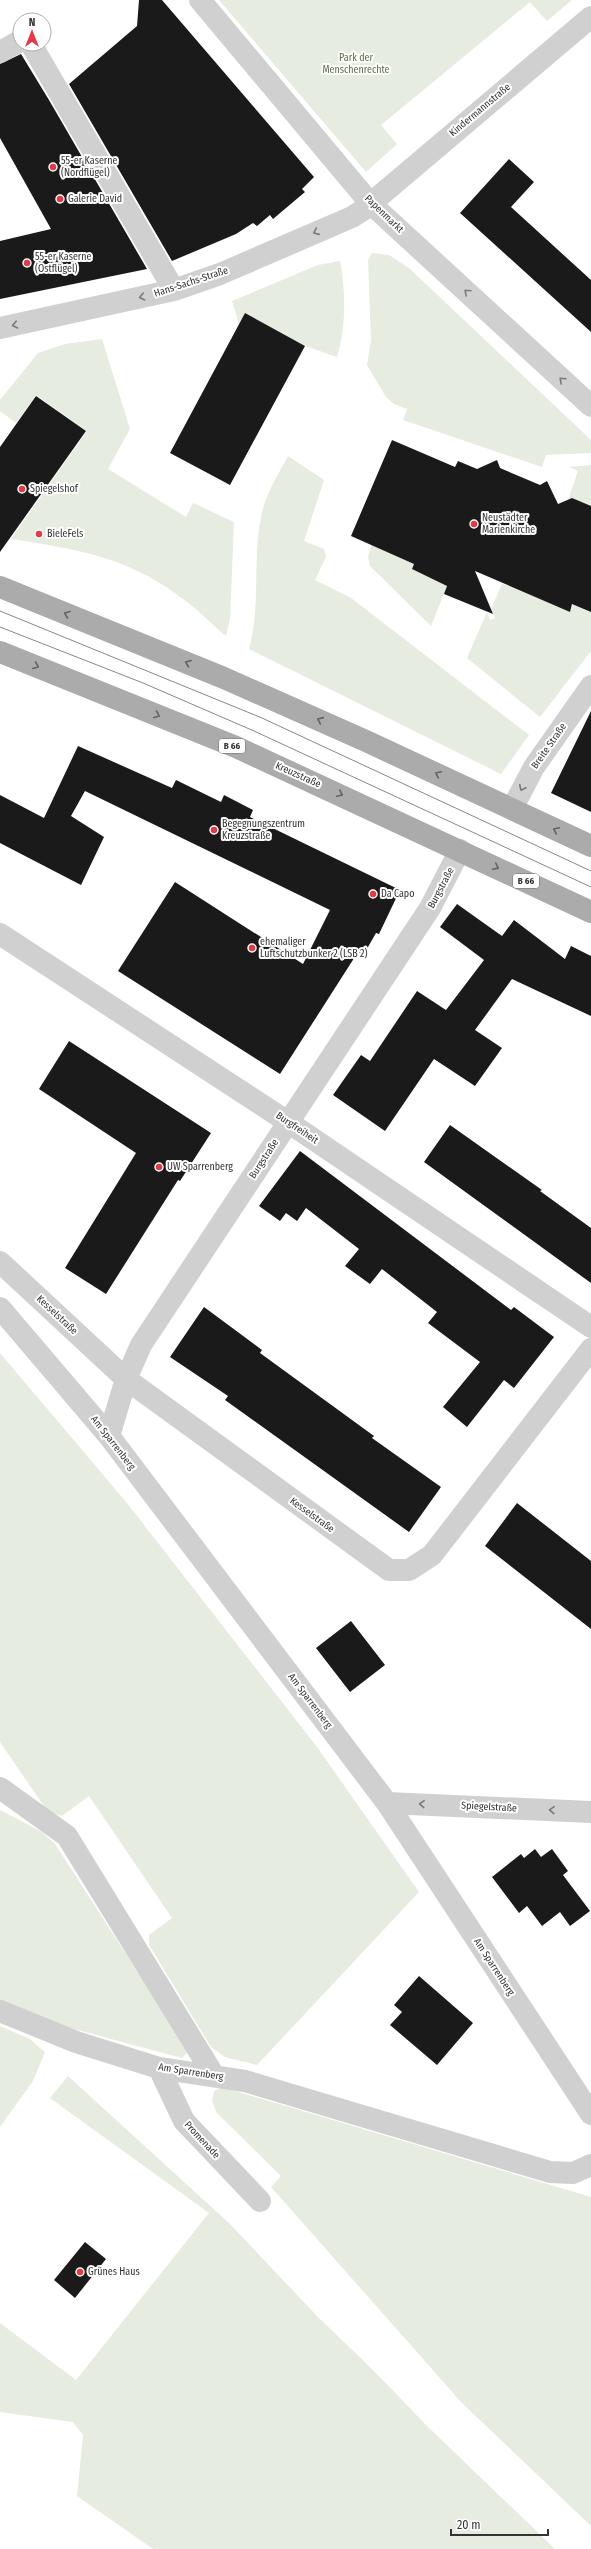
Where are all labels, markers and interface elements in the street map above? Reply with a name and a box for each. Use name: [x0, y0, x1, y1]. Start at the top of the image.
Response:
north arrow: [12, 12, 52, 52]
text: N: [29, 16, 35, 29]
park label: Park der Menschenrechte: [322, 52, 390, 76]
street label: Kindermannstraße: [447, 81, 513, 139]
place label: 55-er Kaserne (Nordflügel): [61, 155, 118, 179]
marker: 55-er Kaserne (Nordflügel): [48, 162, 58, 172]
place label: Galerie David: [68, 193, 122, 205]
street label: Papenmarkt: [362, 193, 406, 236]
marker: Galerie David: [55, 194, 65, 204]
one-way arrow: [312, 227, 320, 235]
place label: 55-er Kaserne (Ostflügel): [35, 251, 92, 275]
marker: 55-er Kaserne (Ostflügel): [22, 258, 32, 268]
street label: Hans-Sachs-Straße: [152, 264, 230, 300]
one-way arrow: [464, 290, 471, 297]
one-way arrow: [139, 293, 145, 301]
one-way arrow: [12, 321, 18, 329]
one-way arrow: [559, 377, 567, 384]
place label: Spiegelshof: [30, 483, 79, 495]
marker: Spiegelshof: [17, 484, 27, 494]
place label: Neustädter Marienkirche: [482, 512, 535, 536]
marker: Neustädter Marienkirche: [469, 519, 479, 529]
place label: BieleFels: [47, 528, 83, 540]
marker: BieleFels: [34, 529, 44, 539]
one-way arrow: [64, 611, 71, 619]
one-way arrow: [184, 660, 192, 668]
one-way arrow: [33, 662, 40, 670]
one-way arrow: [153, 710, 160, 718]
one-way arrow: [316, 717, 323, 725]
street label: Breite Straße: [529, 721, 569, 771]
road number: B 66: [219, 739, 245, 753]
street label: Kreuzstraße: [273, 760, 323, 790]
one-way arrow: [435, 771, 442, 779]
one-way arrow: [519, 783, 527, 791]
one-way arrow: [337, 790, 344, 798]
place label: Begegnungszentrum Kreuzstraße: [222, 818, 305, 842]
marker: Begegnungszentrum Kreuzstraße: [209, 825, 219, 835]
one-way arrow: [552, 827, 560, 835]
one-way arrow: [491, 862, 499, 870]
street label: Burgstraße: [425, 865, 457, 911]
road number: B 66: [513, 874, 539, 888]
place label: Da Capo: [381, 888, 414, 900]
marker: Da Capo: [368, 889, 378, 899]
place label: ehemaliger Luftschutzbunker 2 (LSB 2): [260, 936, 367, 960]
marker: ehemaliger Luftschutzbunker 2 (LSB 2): [247, 943, 257, 953]
street label: Burgfreiheit: [274, 1109, 321, 1147]
street label: Burgstraße: [247, 1137, 281, 1181]
place label: UW Sparrenberg: [167, 1161, 233, 1173]
marker: UW Sparrenberg: [154, 1162, 164, 1172]
street label: Kesselstraße: [34, 1293, 80, 1337]
street label: Am Sparrenberg: [88, 1413, 138, 1473]
street label: Kesselstraße: [287, 1495, 337, 1535]
street label: Am Sparrenberg: [285, 1671, 335, 1731]
one-way arrow: [419, 1800, 425, 1809]
street label: Spiegelstraße: [461, 1800, 517, 1814]
one-way arrow: [549, 1806, 555, 1814]
street label: Am Sparrenberg: [471, 1936, 517, 1998]
street label: Am Sparrenberg: [158, 2061, 225, 2083]
street label: Promenade: [182, 2119, 222, 2161]
place label: Grünes Haus: [88, 2266, 140, 2278]
marker: Grünes Haus: [75, 2267, 85, 2277]
scale bar: [451, 2511, 548, 2537]
text: 20 m: [457, 2518, 481, 2532]

